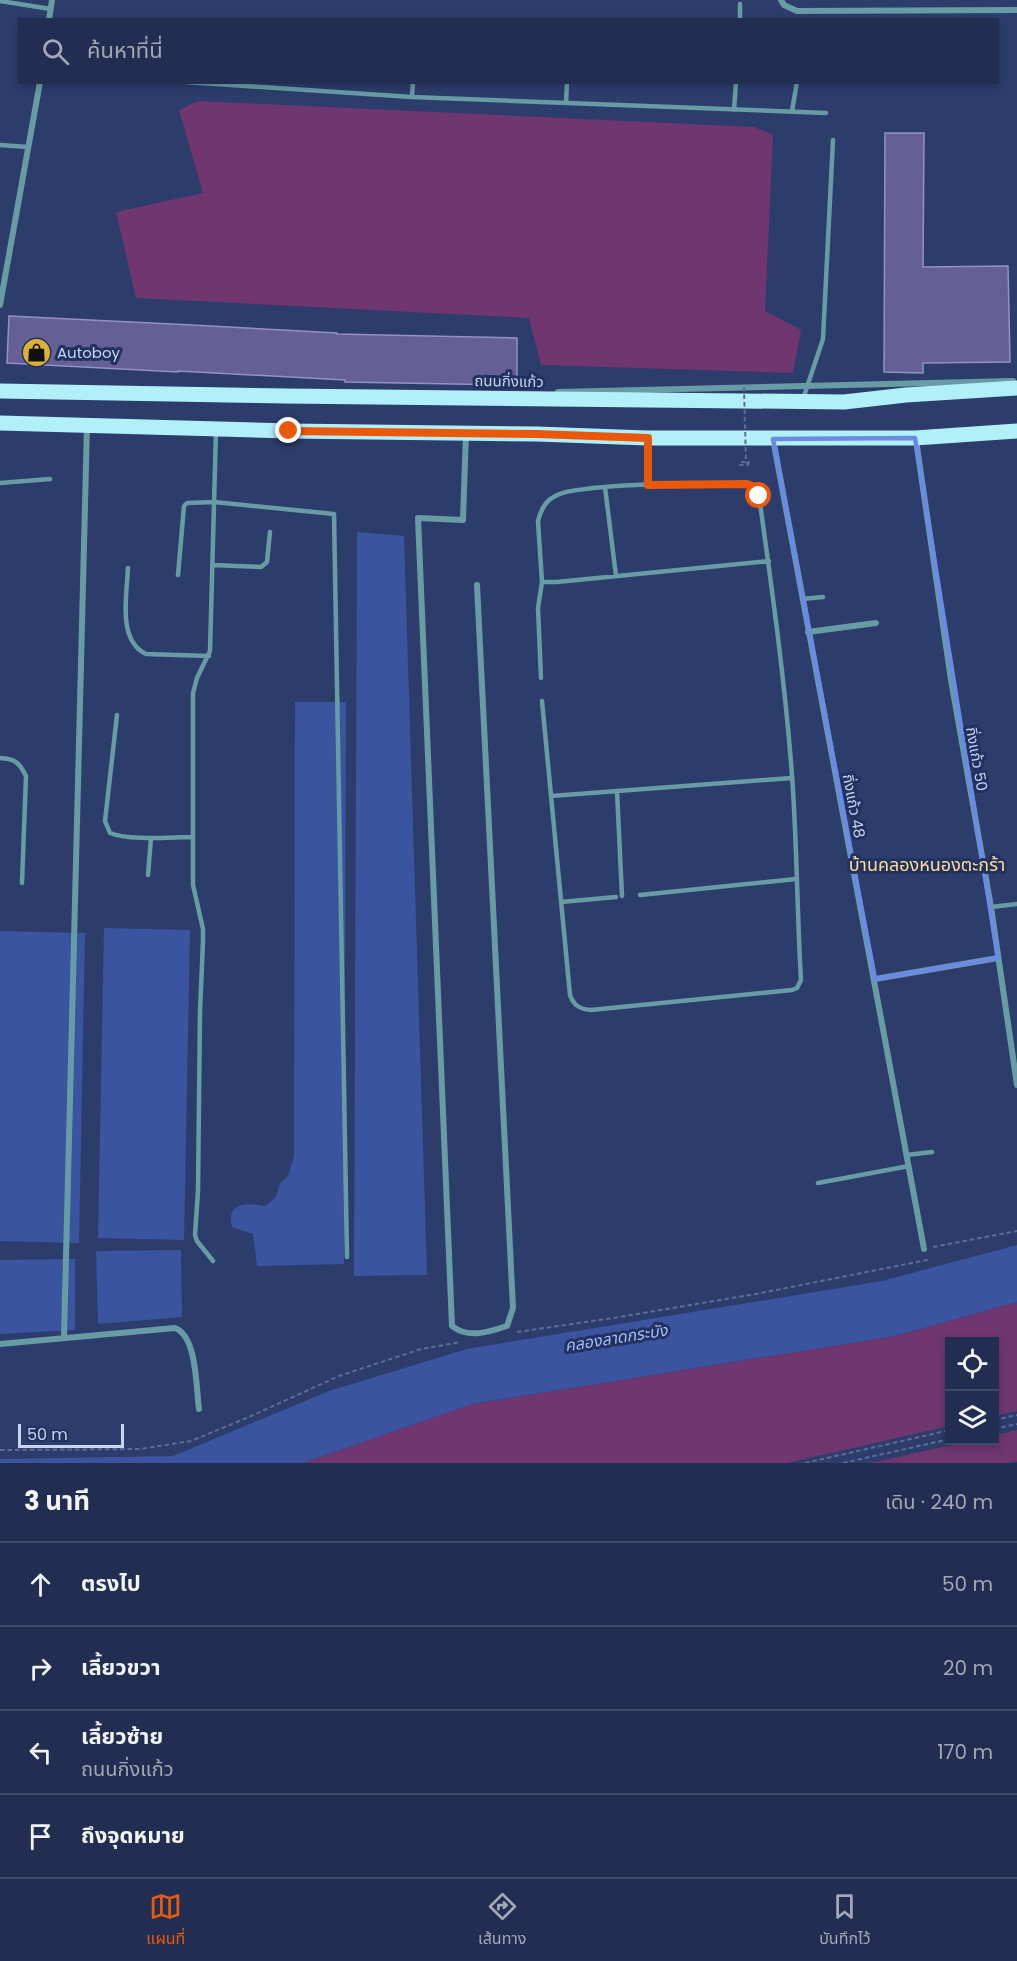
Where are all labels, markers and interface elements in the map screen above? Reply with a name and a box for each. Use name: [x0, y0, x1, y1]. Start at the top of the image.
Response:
search box: [18, 18, 999, 84]
icon: search: [39, 35, 72, 68]
text: ค้นหาที่นี่: [87, 35, 163, 66]
shop icon: Autoboy: [20, 336, 52, 368]
place label: Autoboy: [57, 342, 121, 363]
street label: ถนนกิ่งแก้ว: [474, 370, 544, 392]
route end: [275, 417, 301, 443]
route start: [745, 482, 771, 508]
street label: กิ่งแก้ว 50: [961, 725, 993, 793]
street label: กิ่งแก้ว 48: [838, 772, 870, 840]
district label: บ้านคลองหนองตะกร้า: [849, 852, 1005, 877]
water label: คลองลาดกระบัง: [563, 1318, 670, 1357]
map controls: [945, 1337, 999, 1445]
button: locate: [945, 1337, 999, 1391]
button: layers: [945, 1391, 999, 1445]
scale bar: [18, 1421, 124, 1448]
text: 50 m: [27, 1423, 68, 1446]
text: 3 นาที: [24, 1483, 90, 1519]
text: เดิน · 240 m: [885, 1488, 993, 1516]
icon: ahead: [24, 1568, 57, 1601]
text: ตรงไป: [81, 1568, 141, 1599]
text: 50 m: [942, 1570, 993, 1598]
icon: right: [24, 1652, 57, 1685]
text: เลี้ยวขวา: [81, 1652, 161, 1683]
text: 20 m: [943, 1654, 993, 1682]
text: เลี้ยวซ้าย: [81, 1721, 163, 1752]
icon: left: [24, 1736, 57, 1769]
text: 170 m: [937, 1738, 993, 1766]
text: ถนนกิ่งแก้ว: [81, 1755, 174, 1783]
icon: arrive: [24, 1820, 57, 1853]
text: ถึงจุดหมาย: [81, 1820, 185, 1851]
tab: แผนที่: [146, 1890, 185, 1951]
tab: เส้นทาง: [478, 1890, 526, 1951]
tab: บันทึกไว้: [819, 1890, 871, 1951]

